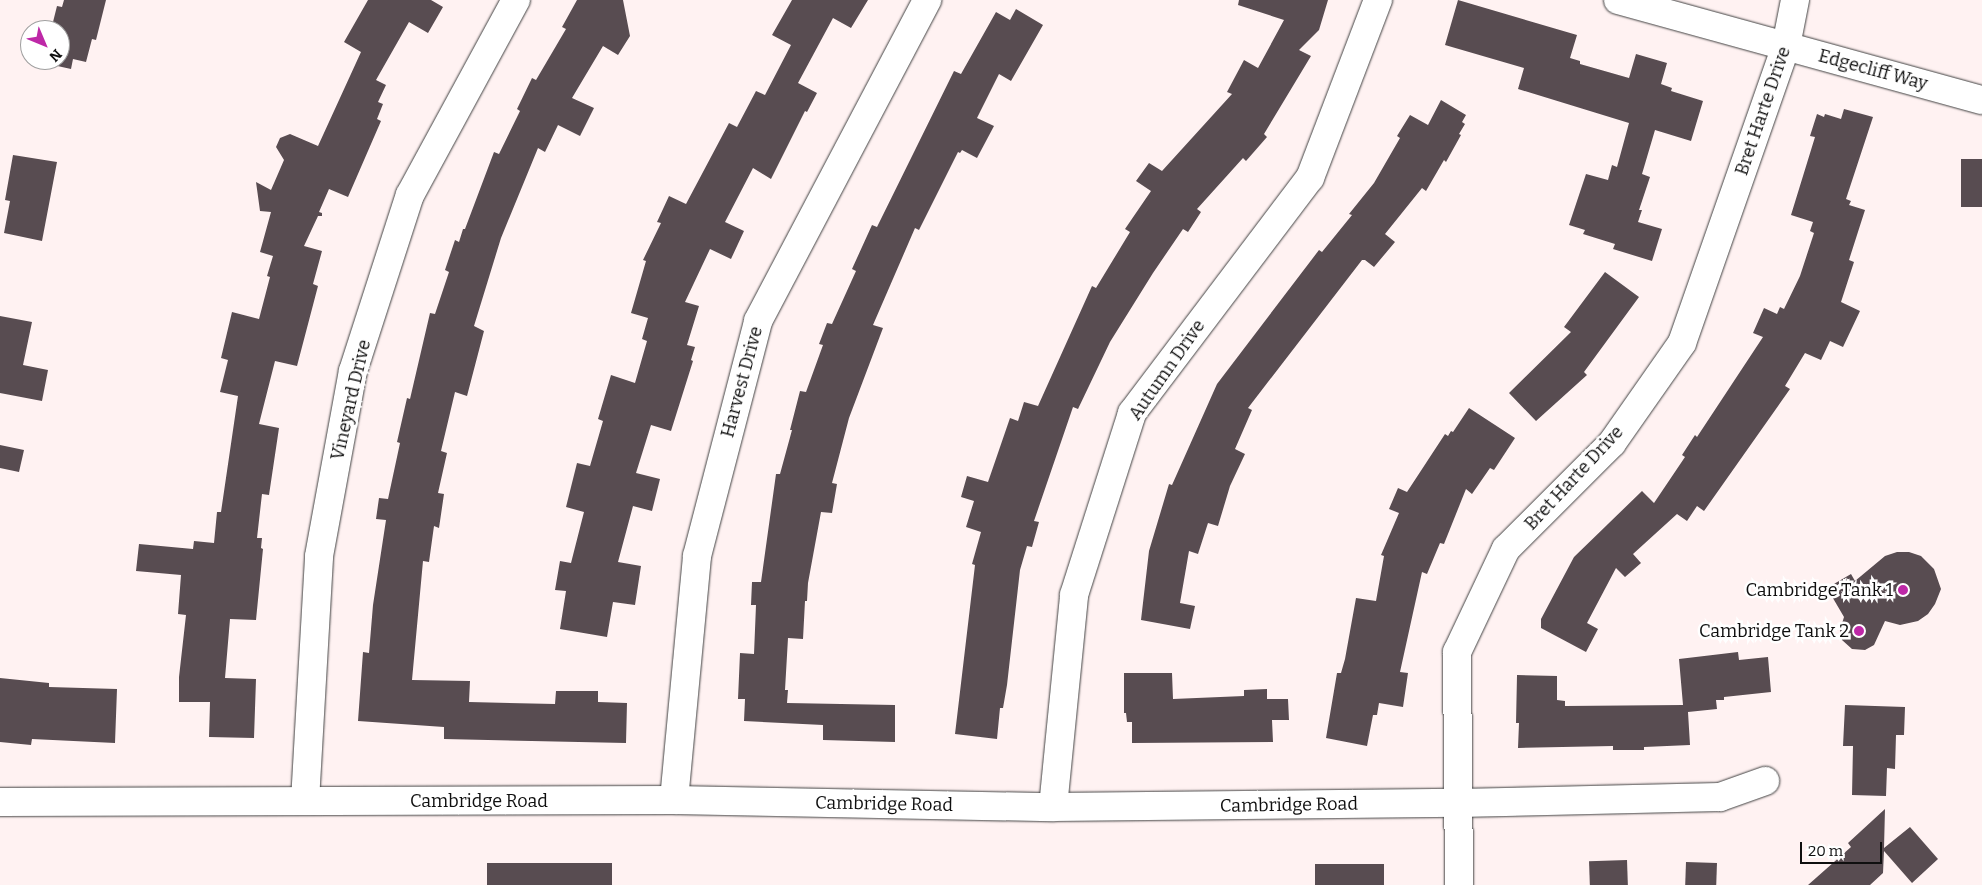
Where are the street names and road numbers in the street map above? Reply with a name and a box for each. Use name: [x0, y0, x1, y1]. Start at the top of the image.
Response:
street label: Bret Harte Drive: [1731, 44, 1795, 178]
street label: Edgecliff Way: [1816, 45, 1930, 95]
street label: Autumn Drive: [1124, 316, 1210, 424]
street label: Harvest Drive: [717, 324, 767, 440]
street label: Vineyard Drive: [327, 338, 375, 462]
street label: Bret Harte Drive: [1520, 421, 1628, 535]
street label: Cambridge Road: [410, 790, 548, 812]
street label: Cambridge Road: [815, 792, 953, 816]
street label: Cambridge Road: [1220, 793, 1358, 817]

